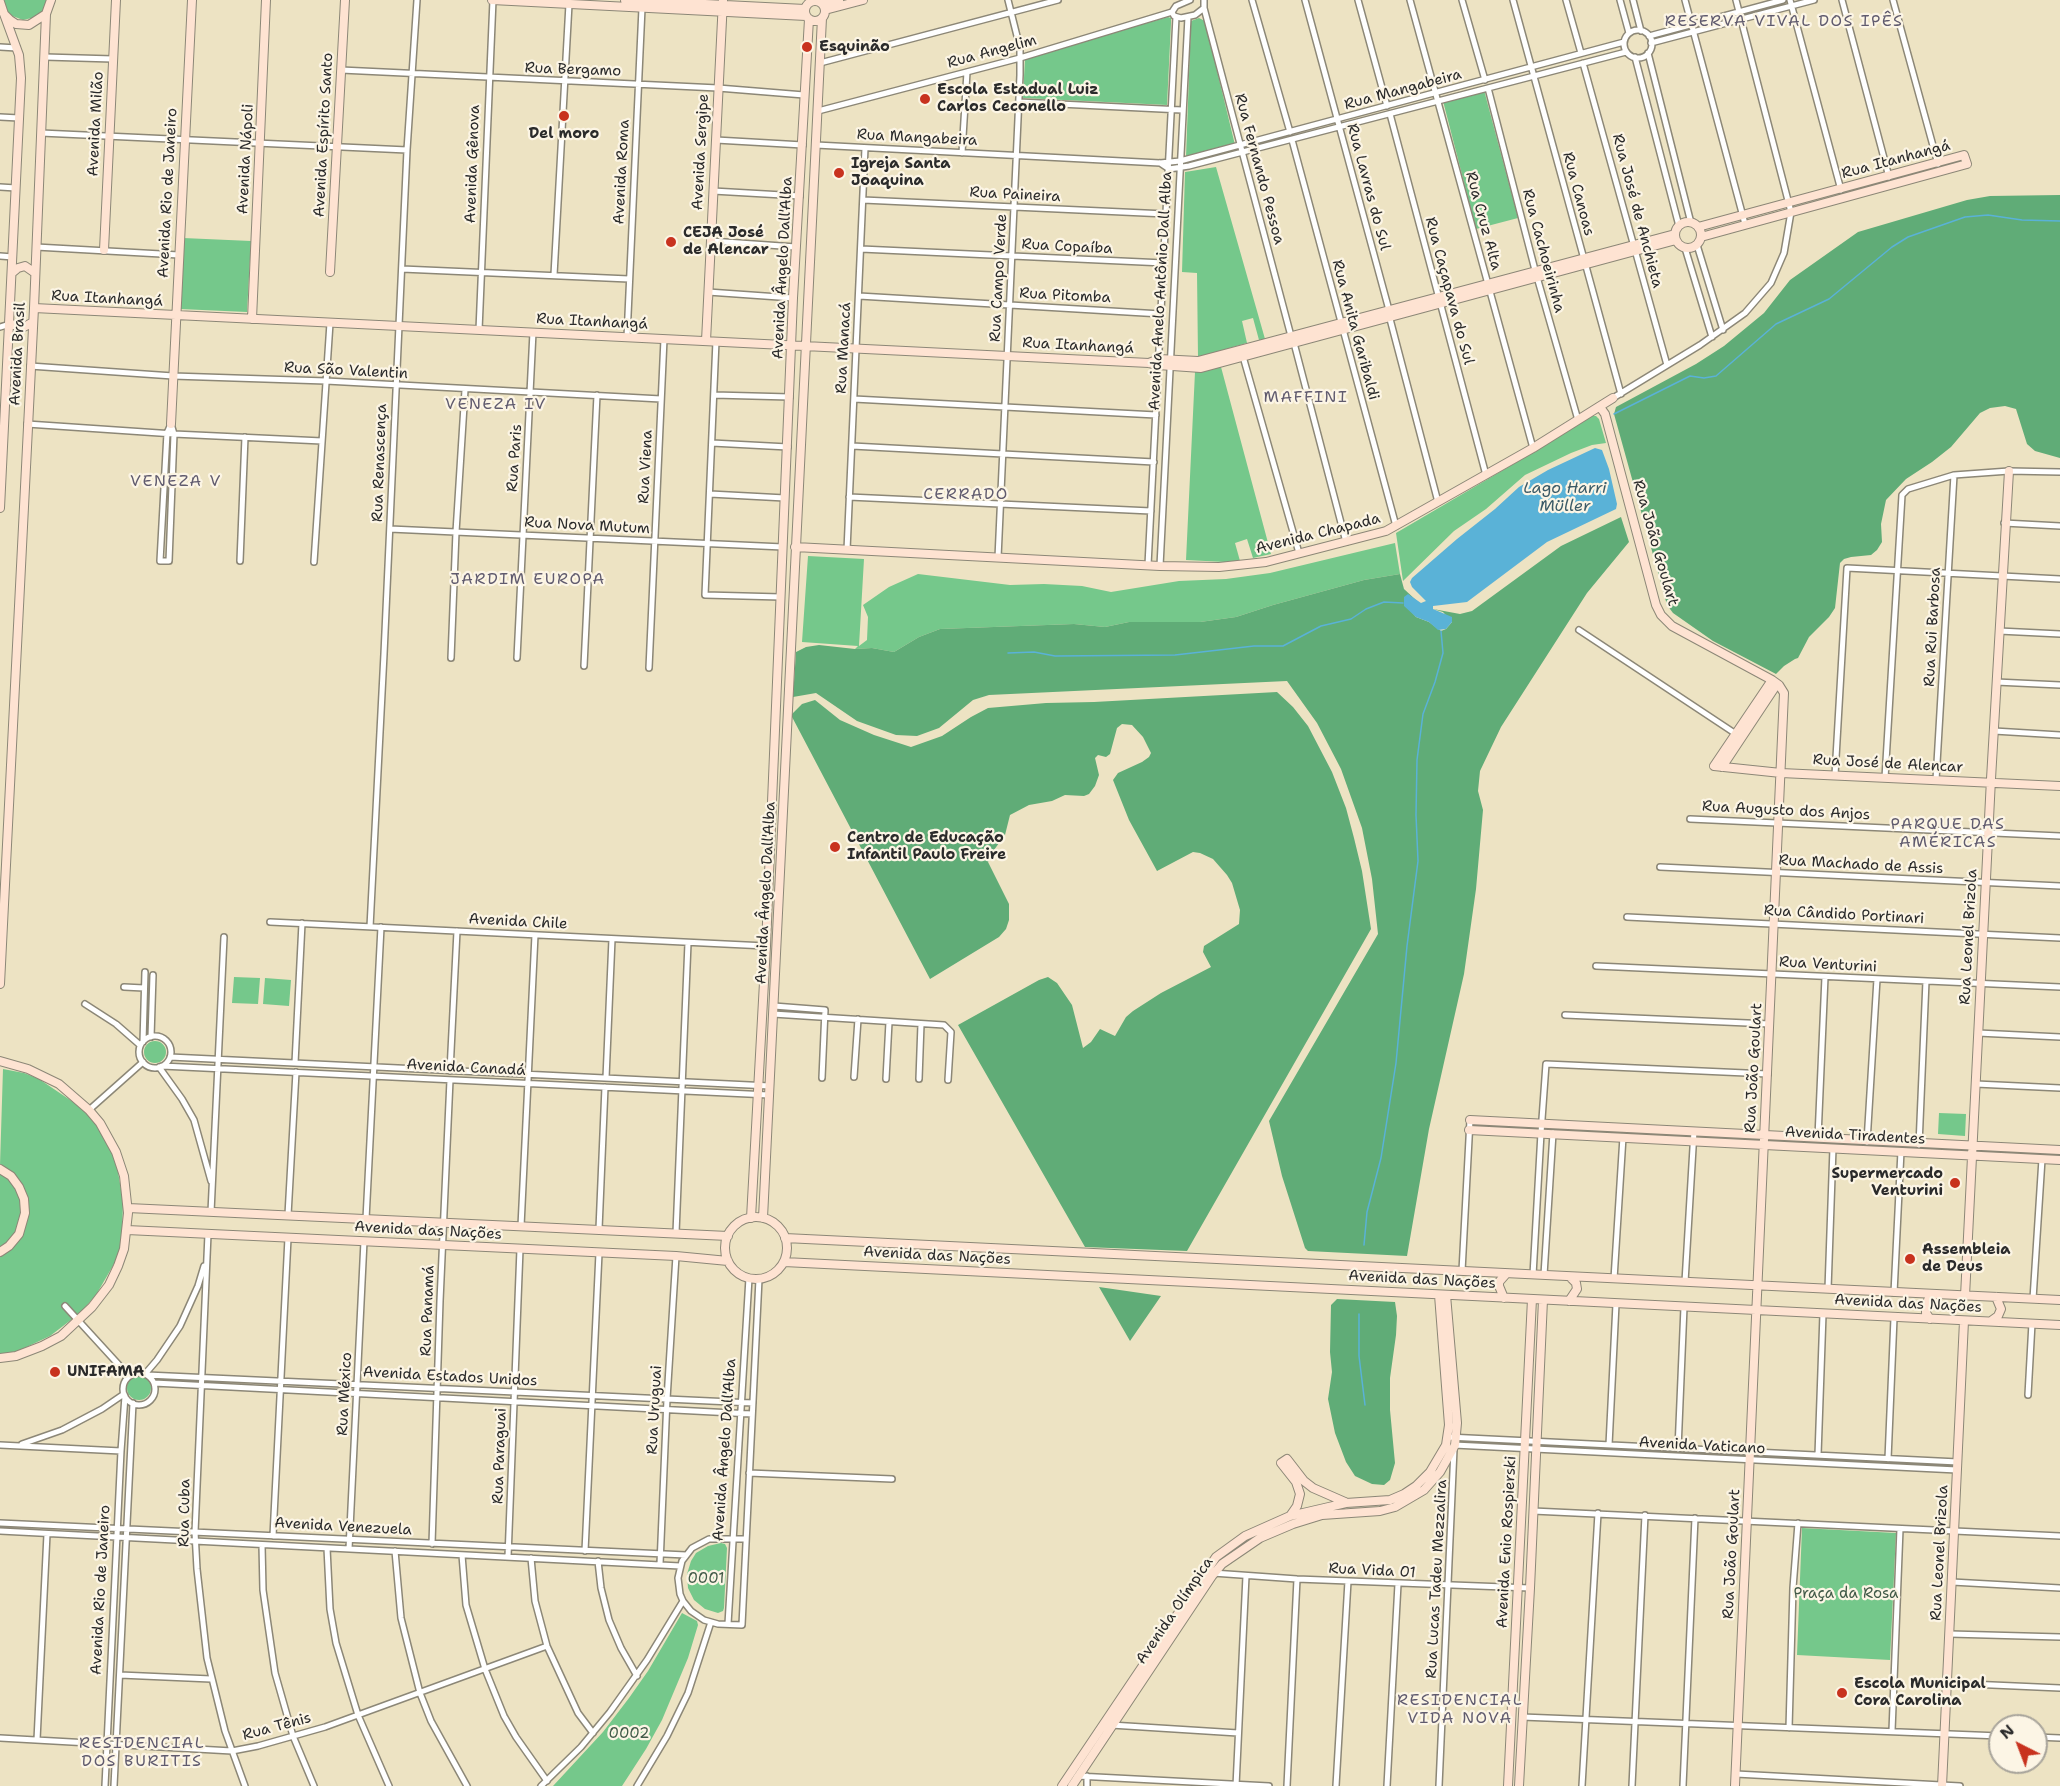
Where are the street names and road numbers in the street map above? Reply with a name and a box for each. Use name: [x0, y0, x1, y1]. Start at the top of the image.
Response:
street label: Rua Angelim: [945, 31, 1039, 73]
street label: Avenida Espírito Santo: [311, 52, 337, 218]
street label: Rua Bergamo: [524, 59, 622, 81]
street label: Rua Mangabeira: [1342, 66, 1464, 114]
street label: Avenida Milão: [84, 71, 108, 177]
street label: Rua Fernando Pessoa: [1230, 92, 1288, 246]
street label: Avenida Sergipe: [689, 93, 713, 211]
street label: Avenida Nápoli: [234, 103, 258, 215]
street label: Avenida Gênova: [462, 104, 484, 224]
street label: Avenida Rio de Janeiro: [155, 108, 181, 278]
street label: Avenida Roma: [610, 119, 634, 225]
street label: Rua Lavras do Sul: [1342, 122, 1394, 252]
street label: Rua Mangabeira: [856, 126, 978, 150]
street label: Rua José de Anchieta: [1608, 132, 1666, 290]
street label: Rua Itanhangá: [1840, 137, 1952, 183]
street label: Rua Canoas: [1558, 150, 1598, 238]
street label: Rua Cruz Alta: [1461, 170, 1505, 272]
street label: Avenida Anelo Antônio Dall Alba: [1146, 171, 1176, 411]
street label: Avenida Ângelo Dall'Alba: [769, 176, 797, 360]
street label: Rua Paineira: [969, 184, 1061, 206]
street label: Rua Cachoeirinha: [1518, 187, 1568, 315]
street label: Rua Campo Verde: [987, 213, 1011, 343]
street label: Rua Caçapava do Sul: [1421, 215, 1477, 367]
street label: Rua Copaíba: [1021, 236, 1113, 258]
street label: Rua Anita Garibaldi: [1328, 258, 1382, 402]
street label: Rua Pitomba: [1019, 285, 1111, 307]
street label: Rua Itanhangá: [51, 287, 163, 311]
street label: Avenida Brasil: [6, 302, 30, 406]
street label: Rua Manacá: [833, 302, 855, 394]
street label: Rua Itanhangá: [536, 310, 648, 334]
street label: Rua Itanhangá: [1022, 334, 1134, 358]
street label: Rua São Valentin: [284, 359, 408, 383]
street label: Rua Renascença: [369, 404, 391, 522]
street label: Rua Paris: [504, 423, 526, 493]
street label: Rua Viena: [635, 430, 657, 504]
street label: Rua João Goulart: [1628, 478, 1682, 608]
street label: Avenida Chapada: [1254, 510, 1382, 558]
street label: Rua Nova Mutum: [524, 514, 650, 538]
street label: Rua Rui Barbosa: [1921, 567, 1945, 687]
street label: Rua José de Alencar: [1812, 751, 1964, 777]
street label: Rua Augusto dos Anjos: [1701, 798, 1871, 824]
street label: Avenida Ângelo Dall'Alba: [752, 801, 780, 985]
street label: Rua Machado de Assis: [1778, 852, 1944, 878]
street label: Rua Leonel Brizola: [1956, 869, 1982, 1005]
street label: Rua Cândido Portinari: [1763, 902, 1925, 928]
street label: Avenida Chile: [468, 910, 568, 934]
street label: Rua Venturini: [1779, 953, 1877, 977]
street label: Rua João Goulart: [1742, 1002, 1766, 1134]
street label: Avenida Canadá: [406, 1056, 526, 1080]
street label: Avenida Tiradentes: [1784, 1123, 1926, 1149]
street label: Avenida das Nações: [354, 1218, 502, 1244]
street label: Avenida das Nações: [863, 1243, 1011, 1269]
street label: Rua Panamá: [417, 1265, 439, 1357]
street label: Avenida das Nações: [1348, 1267, 1496, 1293]
street label: Avenida das Nações: [1834, 1291, 1982, 1317]
street label: Rua México: [334, 1352, 356, 1436]
street label: Avenida Ângelo Dall'Alba: [710, 1358, 740, 1542]
street label: Avenida Estados Unidos: [362, 1363, 538, 1391]
street label: Rua Uruguai: [644, 1365, 666, 1455]
street label: Rua Paraguai: [489, 1408, 511, 1504]
street label: Avenida Vaticano: [1638, 1434, 1766, 1458]
street label: Avenida Enio Rospierski: [1493, 1455, 1521, 1629]
street label: Rua Cuba: [175, 1479, 195, 1547]
street label: Rua Lucas Tadeu Mezzalira: [1423, 1479, 1451, 1679]
street label: Rua Leonel Brizola: [1927, 1485, 1953, 1621]
street label: Rua João Goulart: [1720, 1488, 1744, 1620]
street label: Avenida Rio de Janeiro: [88, 1505, 114, 1675]
street label: Avenida Venezuela: [274, 1514, 412, 1540]
street label: Avenida Olímpica: [1133, 1554, 1217, 1668]
street label: Rua Vida 01: [1328, 1560, 1416, 1582]
street label: Rua Tênis: [241, 1709, 313, 1745]

